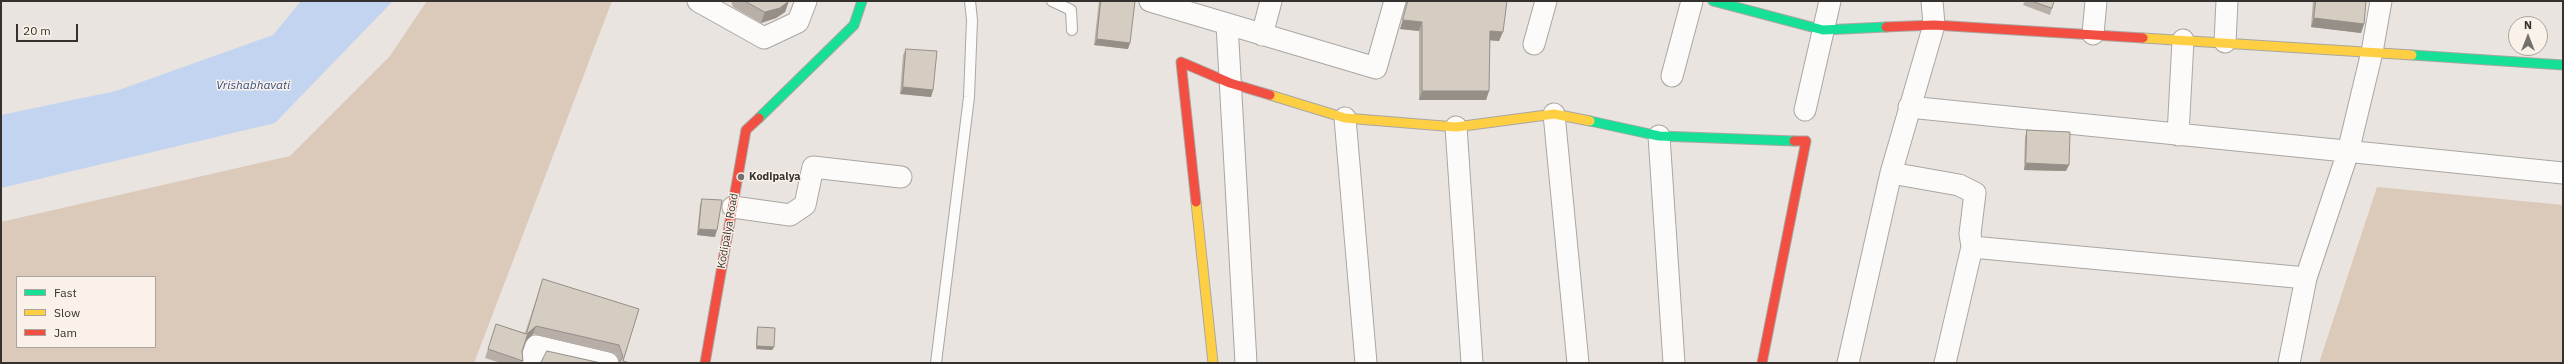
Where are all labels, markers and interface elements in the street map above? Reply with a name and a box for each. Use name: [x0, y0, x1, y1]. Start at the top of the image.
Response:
scale bar: [18, 16, 80, 42]
north arrow: [2508, 16, 2548, 56]
text: N: [2524, 18, 2532, 32]
text: 20 m: [23, 23, 51, 38]
water label: Vrishabhavati: [216, 79, 290, 93]
place label: Kodipalya: [749, 170, 801, 184]
marker: Kodipalya: [736, 172, 746, 182]
street label: Kodipalya Road: [715, 192, 741, 270]
legend: [16, 276, 156, 348]
text: Fast: [54, 285, 77, 300]
text: Slow: [54, 305, 80, 320]
text: Jam: [54, 325, 77, 340]

